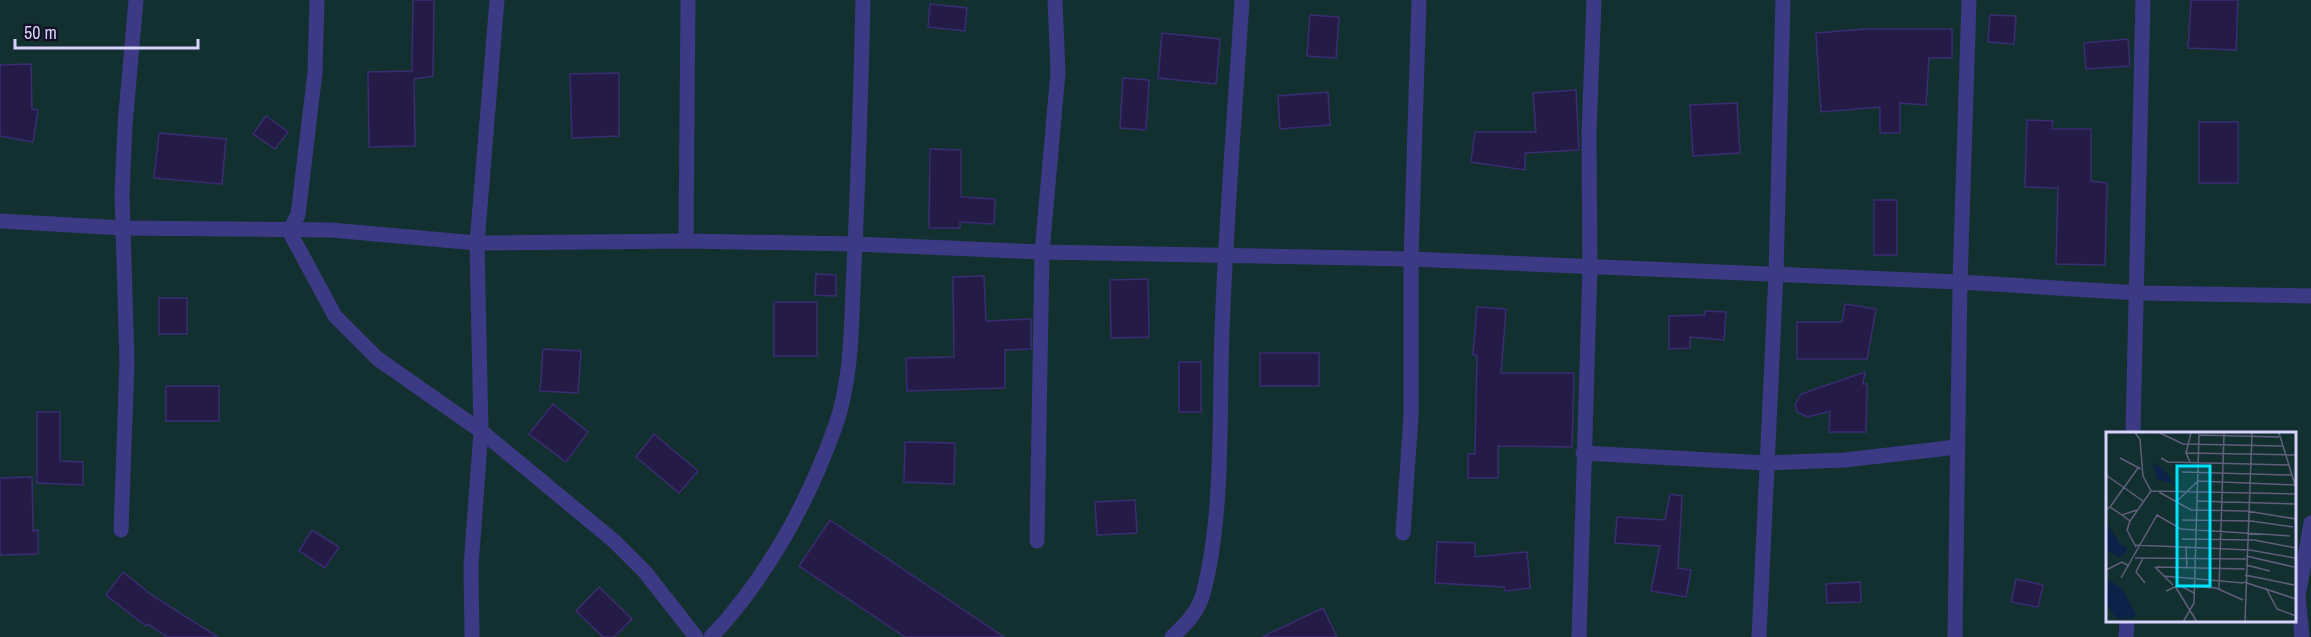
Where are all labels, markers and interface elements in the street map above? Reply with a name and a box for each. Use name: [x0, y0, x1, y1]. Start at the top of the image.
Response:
scale bar: [15, 12, 198, 50]
text: 50 m: [24, 20, 57, 45]
inset map: [2106, 432, 2296, 622]

